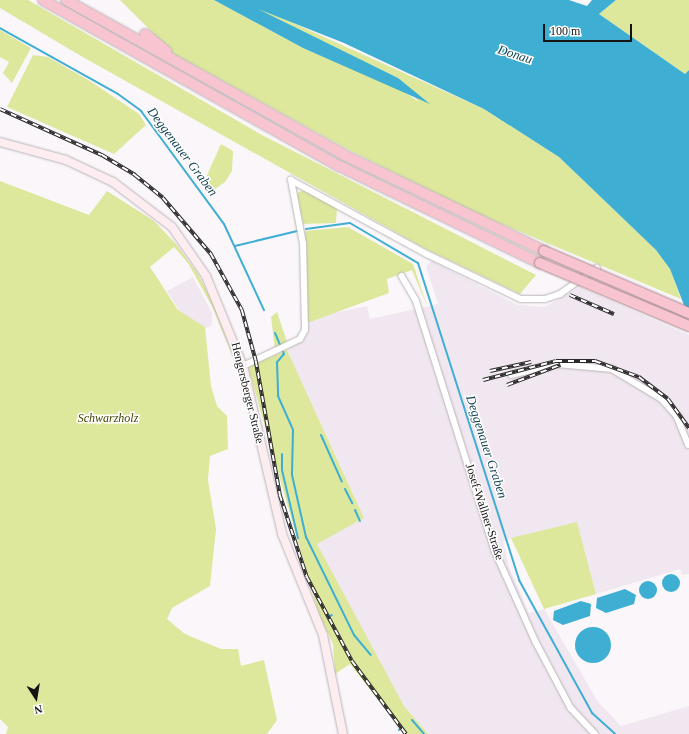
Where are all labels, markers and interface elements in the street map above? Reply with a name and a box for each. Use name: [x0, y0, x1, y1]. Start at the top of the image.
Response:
scale bar: [545, 16, 634, 42]
text: 100 m: [550, 24, 580, 38]
water label: Donau: [496, 42, 534, 68]
water label: Deggenauer Graben: [144, 104, 220, 200]
street label: Hengersberger Straße: [227, 341, 267, 445]
water label: Deggenauer Graben: [462, 394, 510, 500]
park label: Schwarzholz: [78, 412, 138, 426]
street label: Josef-Wallner-Straße: [462, 462, 506, 562]
north arrow: [16, 678, 56, 718]
text: N: [33, 703, 44, 716]

